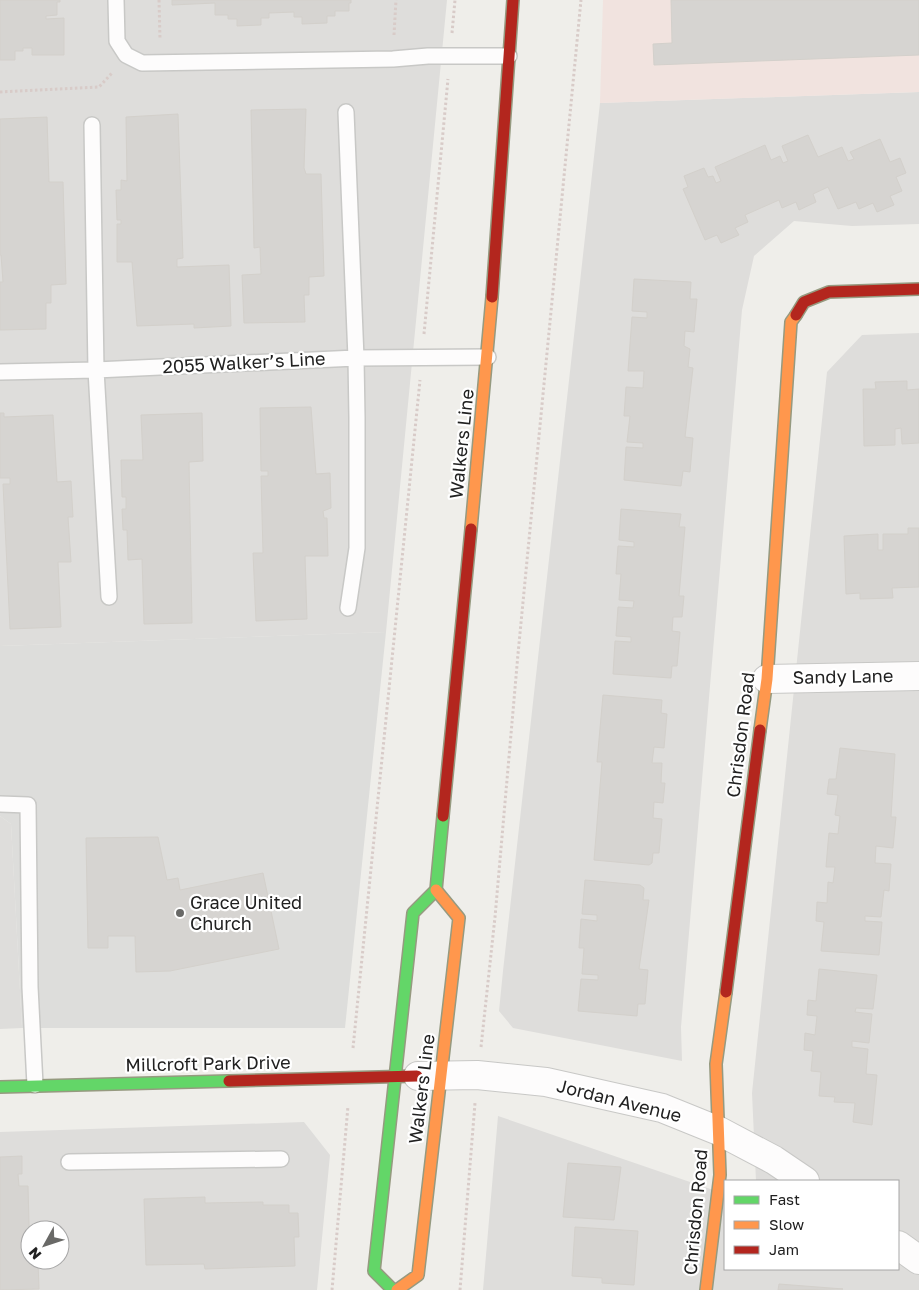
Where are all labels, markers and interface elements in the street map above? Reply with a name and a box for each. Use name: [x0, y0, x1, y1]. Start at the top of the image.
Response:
street label: 2055 Walker’s Line: [162, 347, 326, 377]
street label: Walkers Line: [444, 388, 478, 500]
street label: Sandy Lane: [793, 664, 893, 688]
street label: Chrisdon Road: [721, 671, 759, 799]
place label: Grace United Church: [190, 891, 302, 934]
marker: Grace United Church: [174, 907, 186, 919]
street label: Walkers Line: [403, 1033, 439, 1145]
street label: Millcroft Park Drive: [125, 1051, 291, 1075]
street label: Jordan Avenue: [554, 1074, 684, 1126]
street label: Chrisdon Road: [679, 1148, 711, 1276]
legend: [724, 1180, 899, 1270]
text: Fast: [769, 1190, 800, 1208]
text: Slow: [769, 1215, 804, 1233]
north arrow: [20, 1220, 70, 1270]
text: Jam: [769, 1240, 799, 1258]
text: N: [25, 1244, 45, 1263]

